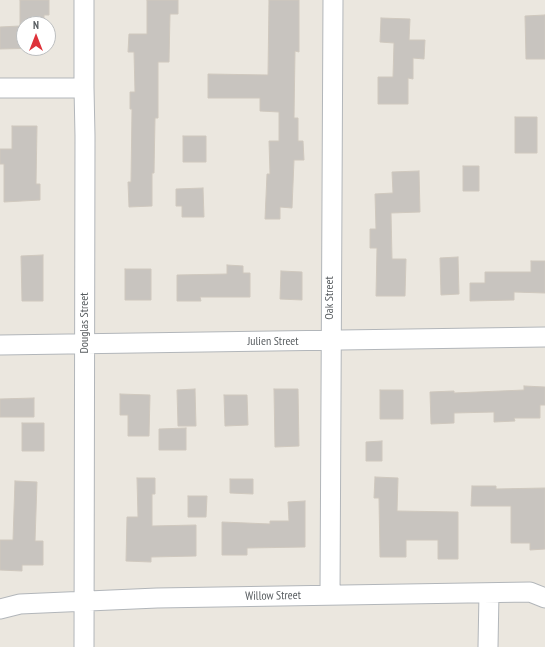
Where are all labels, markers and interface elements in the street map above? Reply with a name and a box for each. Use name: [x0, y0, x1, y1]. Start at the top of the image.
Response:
north arrow: [16, 16, 56, 56]
text: N: [33, 18, 39, 32]
street label: Oak Street: [323, 276, 337, 320]
street label: Douglas Street: [78, 293, 92, 353]
street label: Julien Street: [247, 335, 299, 349]
street label: Willow Street: [245, 588, 301, 604]

